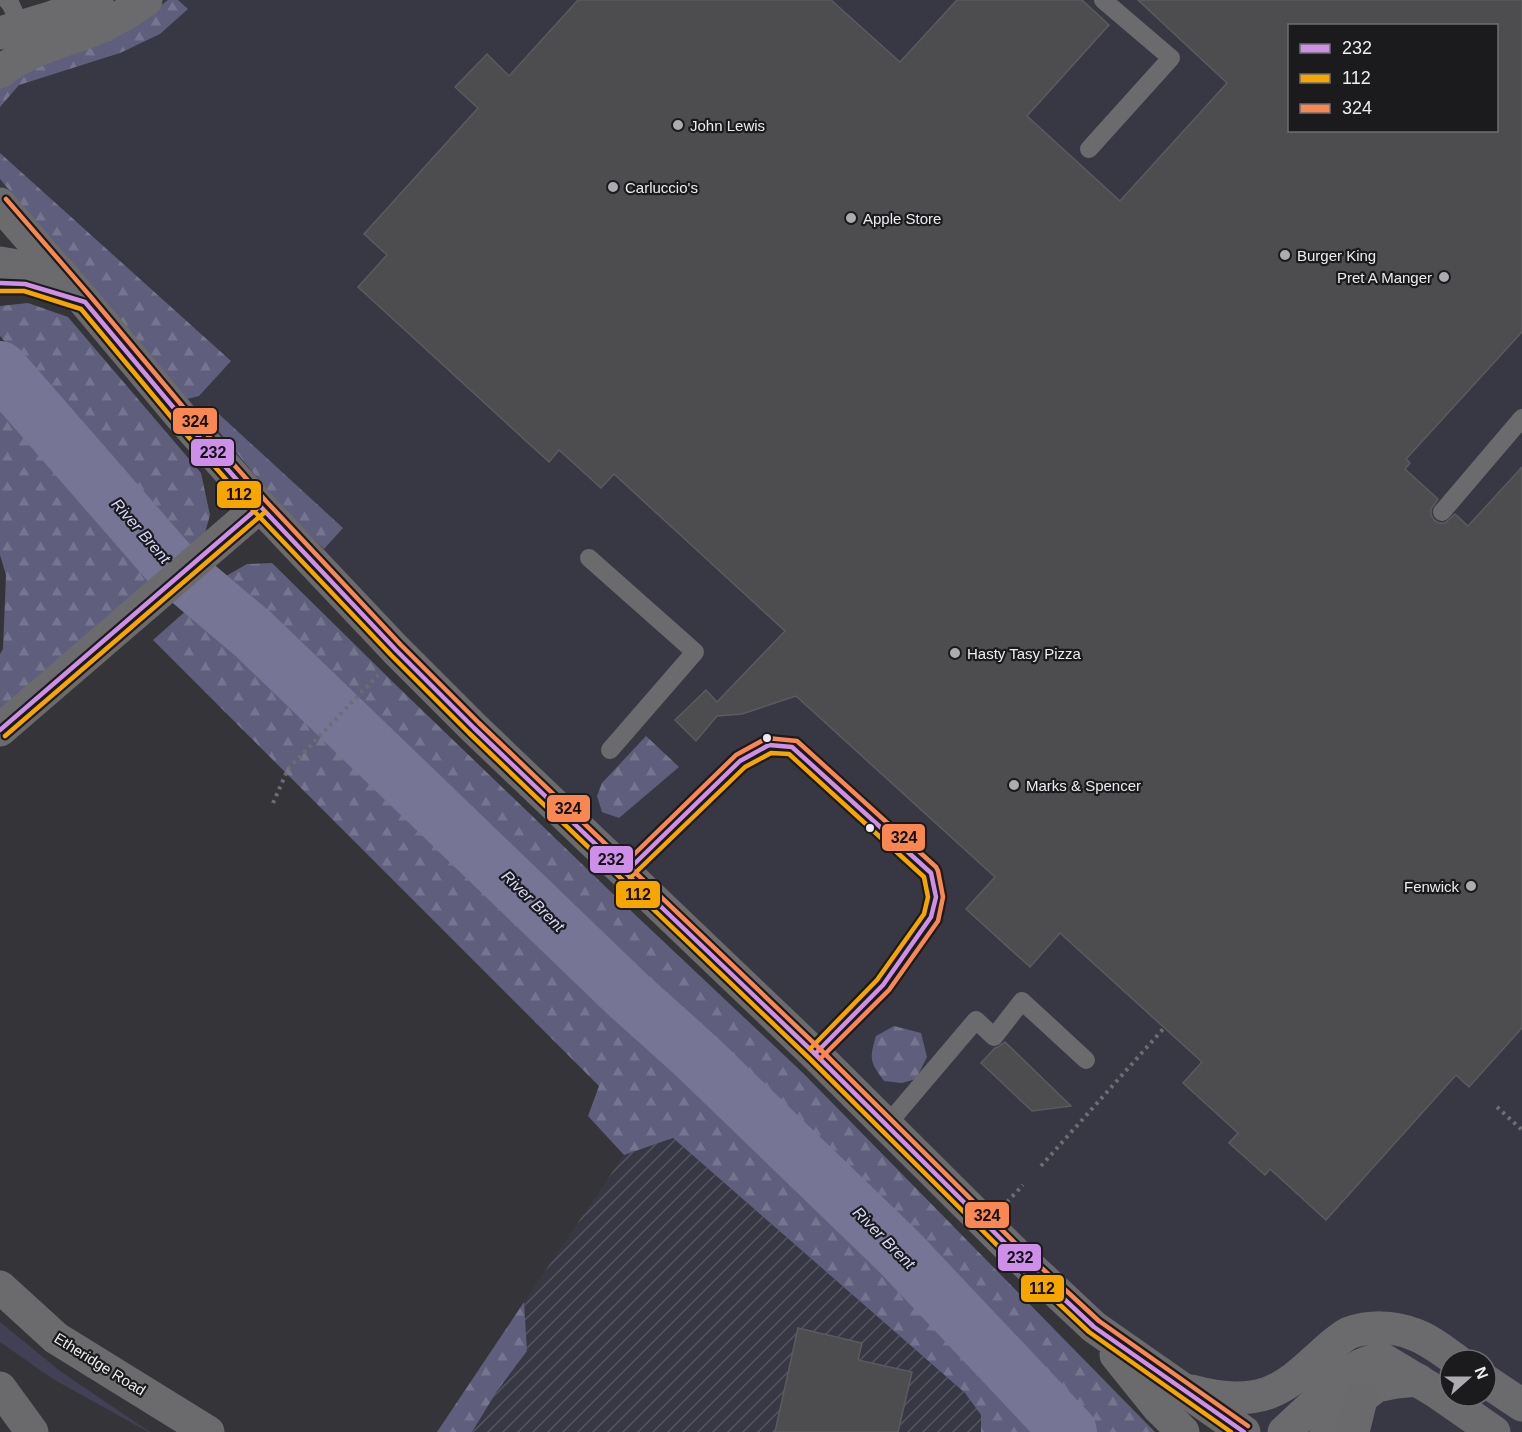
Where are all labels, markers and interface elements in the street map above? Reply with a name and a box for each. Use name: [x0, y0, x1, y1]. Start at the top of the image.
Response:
legend: [1288, 24, 1498, 132]
text: 232: [1342, 38, 1372, 58]
text: 112: [1342, 68, 1371, 88]
text: 324: [1342, 98, 1372, 118]
place label: John Lewis: [690, 117, 765, 134]
marker: John Lewis: [671, 118, 685, 132]
place label: Carluccio's: [625, 179, 698, 196]
marker: Carluccio's: [606, 180, 620, 194]
place label: Apple Store: [863, 210, 941, 227]
marker: Apple Store: [844, 211, 858, 225]
place label: Burger King: [1297, 247, 1376, 264]
marker: Burger King: [1278, 248, 1292, 262]
place label: Pret A Manger: [1337, 269, 1432, 286]
marker: Pret A Manger: [1437, 270, 1451, 284]
line badge: 324: [172, 407, 218, 435]
text: 324: [182, 413, 208, 430]
line badge: 232: [190, 438, 235, 467]
text: 232: [200, 444, 226, 461]
line badge: 112: [216, 480, 262, 509]
text: 112: [226, 486, 252, 503]
water label: River Brent: [108, 495, 174, 567]
place label: Hasty Tasy Pizza: [967, 645, 1082, 662]
marker: Hasty Tasy Pizza: [948, 646, 962, 660]
unlabelled marker: [761, 732, 773, 744]
place label: Marks & Spencer: [1026, 777, 1141, 794]
marker: Marks & Spencer: [1007, 778, 1021, 792]
line badge: 324: [546, 794, 591, 823]
text: 324: [555, 800, 581, 817]
unlabelled marker: [864, 822, 876, 834]
line badge: 324: [881, 823, 926, 852]
text: 324: [891, 829, 917, 846]
line badge: 232: [589, 845, 634, 874]
text: 232: [598, 851, 624, 868]
water label: River Brent: [498, 867, 568, 935]
place label: Fenwick: [1404, 878, 1459, 895]
marker: Fenwick: [1464, 879, 1478, 893]
line badge: 112: [615, 880, 661, 909]
text: 112: [625, 886, 651, 903]
line badge: 324: [964, 1201, 1010, 1229]
water label: River Brent: [850, 1204, 919, 1273]
text: 324: [974, 1207, 1000, 1224]
line badge: 232: [997, 1243, 1042, 1272]
text: 232: [1007, 1249, 1033, 1266]
line badge: 112: [1020, 1274, 1065, 1303]
text: 112: [1029, 1280, 1055, 1297]
street label: Etheridge Road: [51, 1329, 149, 1399]
north arrow: [1438, 1348, 1498, 1408]
text: N: [1472, 1364, 1492, 1381]

